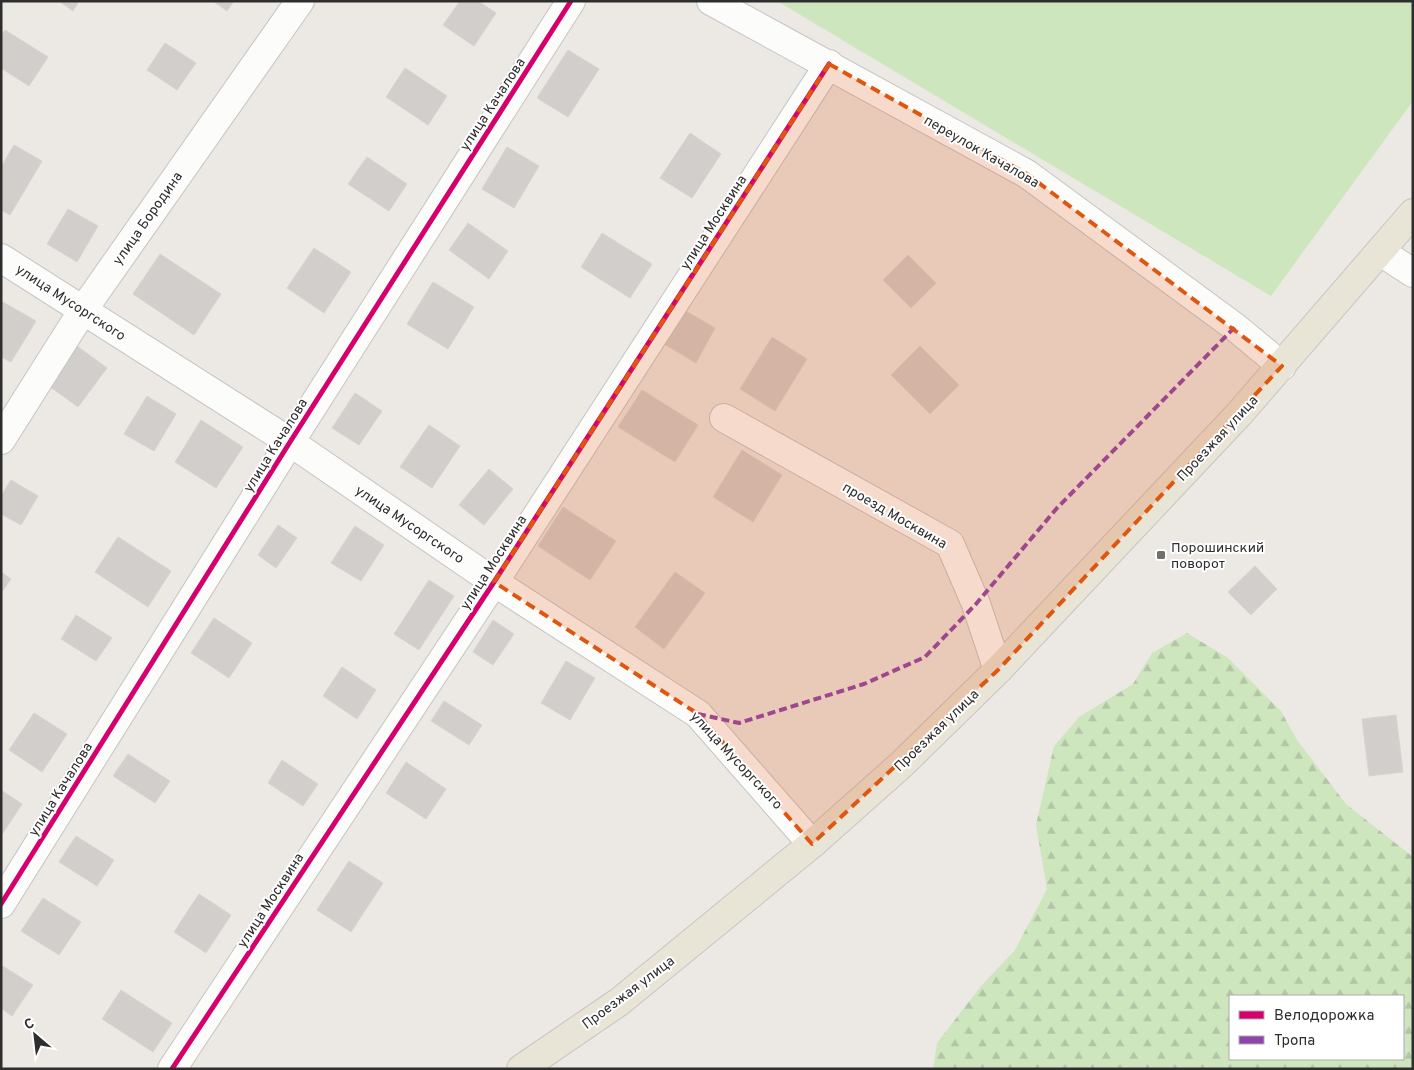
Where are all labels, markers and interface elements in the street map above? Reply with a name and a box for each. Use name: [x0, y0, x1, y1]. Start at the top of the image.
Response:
street label: улица Качалова: [457, 55, 530, 155]
street label: переулок Качалова: [921, 112, 1042, 192]
street label: улица Бородина: [110, 169, 187, 269]
street label: улица Москвина: [677, 172, 751, 273]
street label: улица Мусоргского: [12, 261, 129, 345]
street label: Проезжая улица: [1174, 393, 1262, 486]
street label: улица Качалова: [241, 396, 312, 496]
street label: проезд Москвина: [839, 479, 950, 553]
street label: улица Мусоргского: [351, 482, 467, 568]
street label: улица Москвина: [457, 512, 531, 613]
place label: Порошинский поворот: [1171, 540, 1264, 573]
marker: Порошинский поворот: [1155, 549, 1167, 561]
street label: Проезжая улица: [891, 686, 983, 776]
street label: улица Мусоргского: [686, 709, 786, 814]
street label: улица Качалова: [26, 740, 97, 840]
street label: улица Москвина: [234, 850, 308, 951]
street label: Проезжая улица: [579, 953, 678, 1033]
legend: [1229, 995, 1404, 1060]
text: Велодорожка: [1274, 1007, 1374, 1026]
north arrow: [10, 1010, 60, 1060]
text: С: [22, 1015, 38, 1034]
text: Тропа: [1274, 1032, 1315, 1051]

